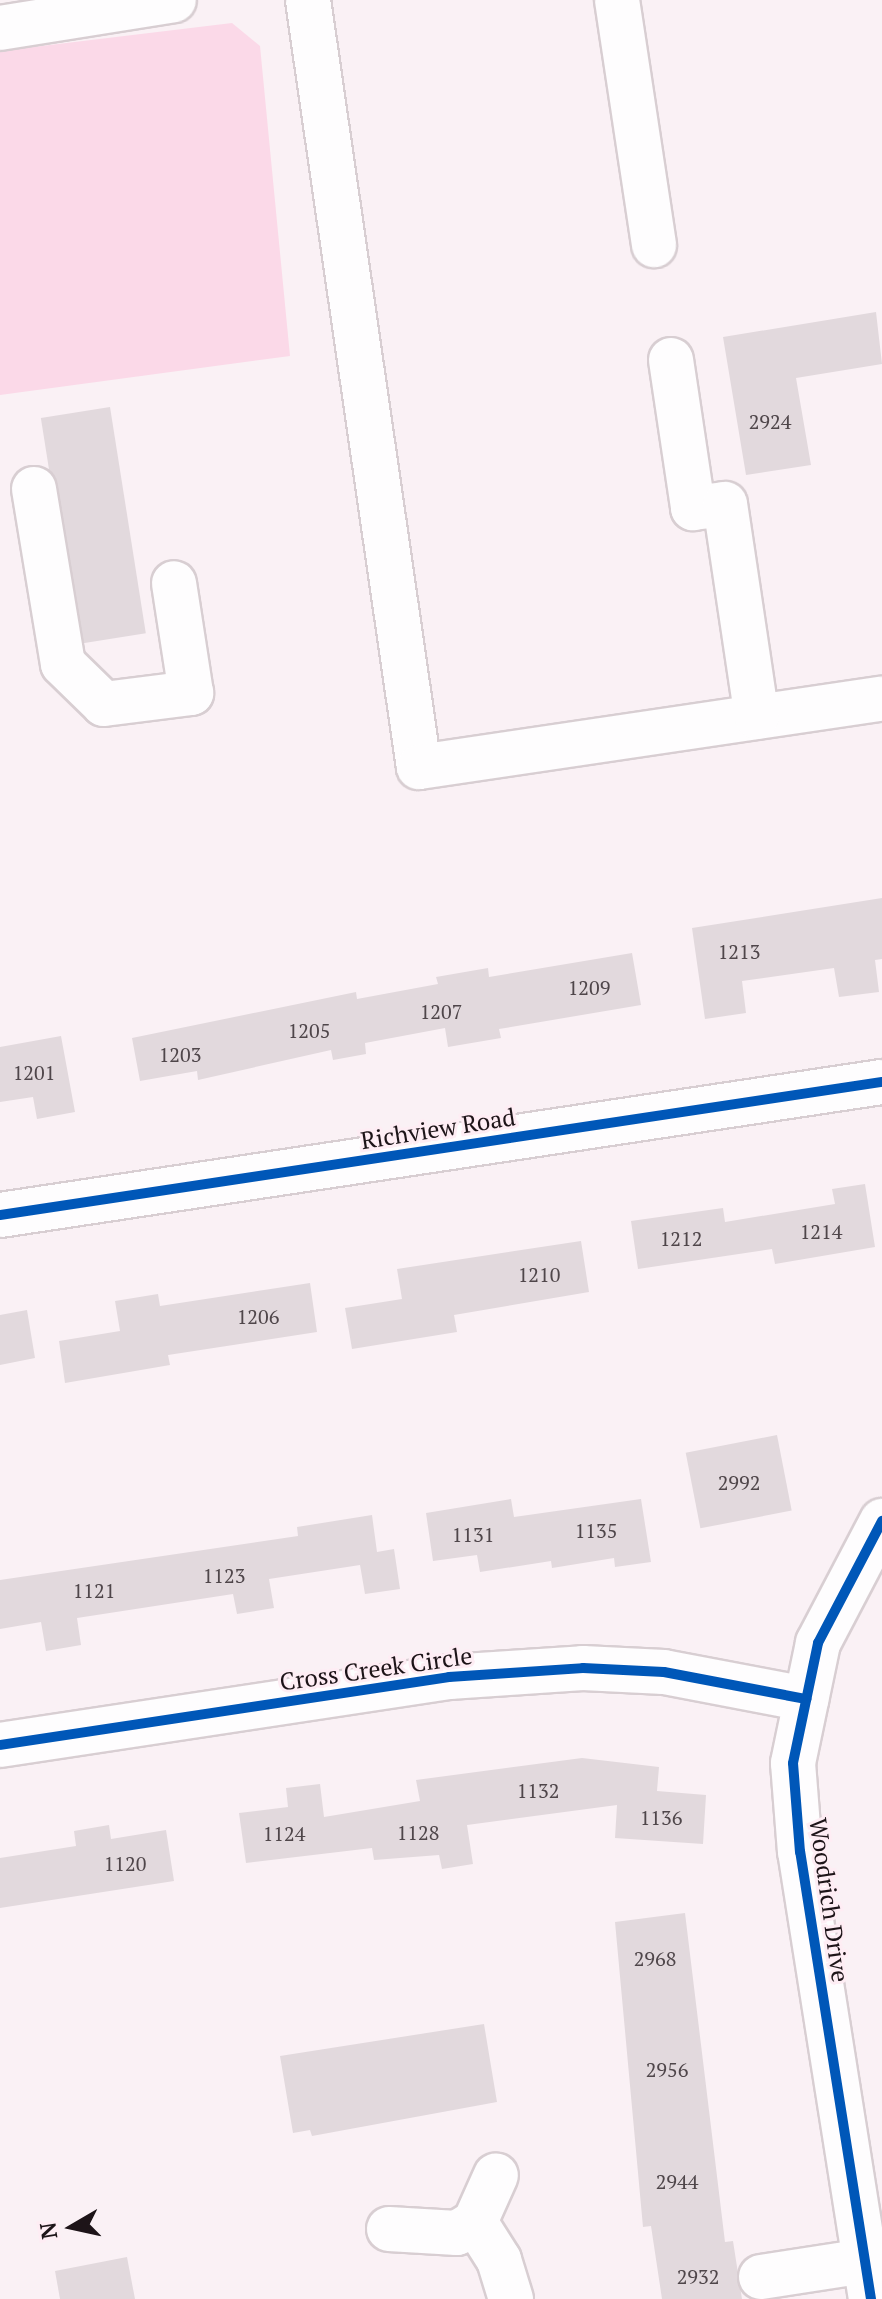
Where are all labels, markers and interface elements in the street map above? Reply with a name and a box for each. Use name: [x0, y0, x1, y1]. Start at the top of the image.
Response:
house number: 2924: [749, 409, 791, 433]
house number: 1213: [718, 939, 760, 963]
house number: 1209: [568, 975, 610, 999]
house number: 1207: [420, 999, 462, 1023]
house number: 1205: [288, 1018, 330, 1042]
house number: 1203: [159, 1042, 201, 1066]
house number: 1201: [13, 1060, 55, 1084]
street label: Richview Road: [359, 1103, 517, 1155]
house number: 1214: [800, 1219, 842, 1243]
house number: 1212: [660, 1226, 702, 1250]
house number: 1210: [518, 1262, 560, 1286]
house number: 1206: [237, 1304, 279, 1328]
house number: 2992: [718, 1470, 760, 1494]
house number: 1135: [575, 1518, 617, 1542]
house number: 1131: [452, 1522, 494, 1546]
house number: 1123: [203, 1563, 245, 1587]
house number: 1121: [73, 1578, 115, 1602]
street label: Cross Creek Circle: [278, 1641, 474, 1697]
house number: 1132: [517, 1778, 559, 1802]
house number: 1136: [640, 1805, 682, 1829]
street label: Woodrich Drive: [803, 1816, 855, 1984]
house number: 1128: [397, 1820, 439, 1844]
house number: 1124: [263, 1821, 305, 1845]
house number: 1120: [104, 1851, 146, 1875]
house number: 2968: [634, 1946, 676, 1970]
house number: 2956: [646, 2057, 688, 2081]
house number: 2944: [656, 2169, 698, 2193]
north arrow: [32, 2187, 112, 2267]
text: N: [32, 2220, 63, 2241]
house number: 2932: [677, 2264, 719, 2288]

